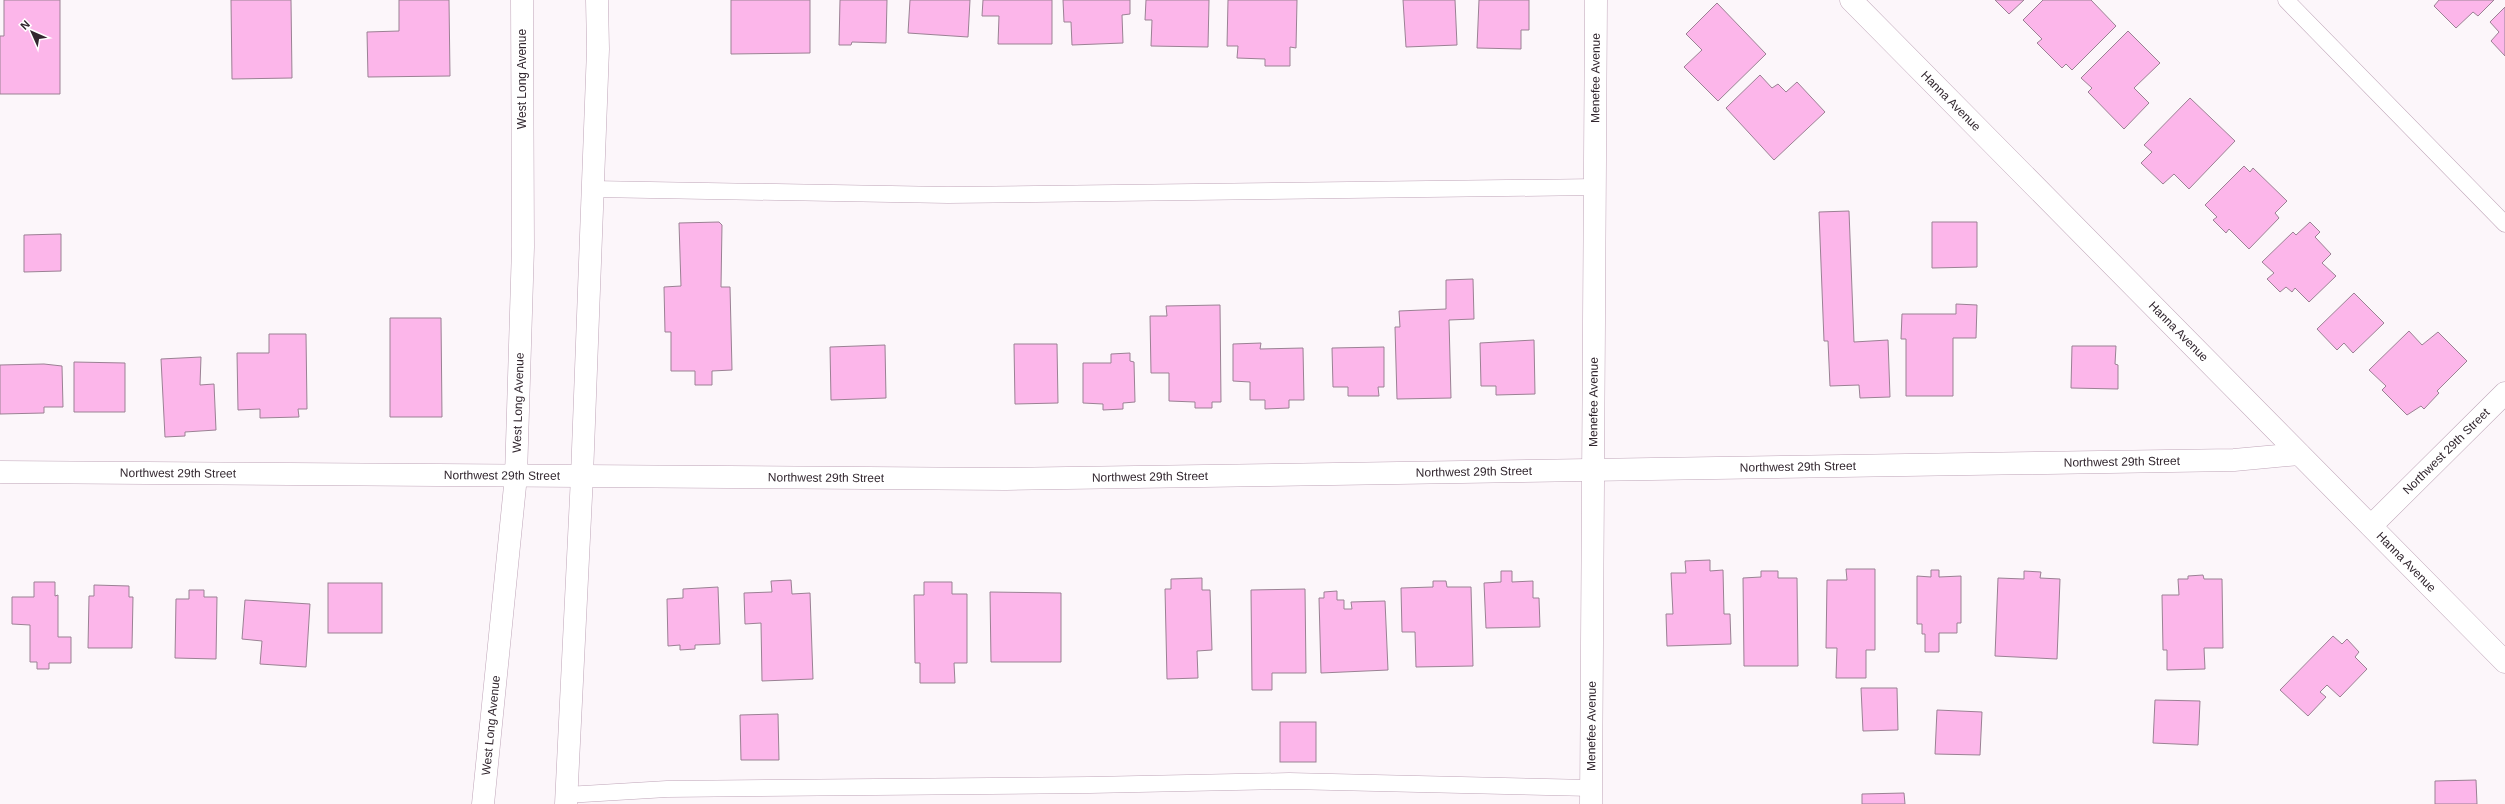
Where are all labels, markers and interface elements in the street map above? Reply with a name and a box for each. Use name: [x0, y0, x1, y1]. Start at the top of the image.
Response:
north arrow: [12, 12, 52, 52]
text: N: [18, 18, 32, 32]
street label: West Long Avenue: [515, 29, 529, 129]
street label: Menefee Avenue: [1588, 33, 1603, 123]
street label: Hanna Avenue: [1918, 68, 1984, 134]
street label: Hanna Avenue: [2146, 299, 2211, 365]
street label: West Long Avenue: [510, 352, 527, 453]
street label: Menefee Avenue: [1586, 357, 1601, 447]
street label: Northwest 29th Street: [2400, 405, 2493, 497]
street label: Northwest 29th Street: [2064, 454, 2181, 470]
street label: Northwest 29th Street: [1740, 459, 1857, 475]
street label: Northwest 29th Street: [1416, 464, 1533, 480]
street label: Northwest 29th Street: [120, 466, 237, 481]
street label: Northwest 29th Street: [444, 468, 561, 483]
street label: Northwest 29th Street: [1092, 469, 1209, 485]
street label: Northwest 29th Street: [768, 470, 885, 485]
street label: Hanna Avenue: [2374, 529, 2439, 595]
street label: West Long Avenue: [479, 674, 503, 776]
street label: Menefee Avenue: [1584, 681, 1599, 771]

